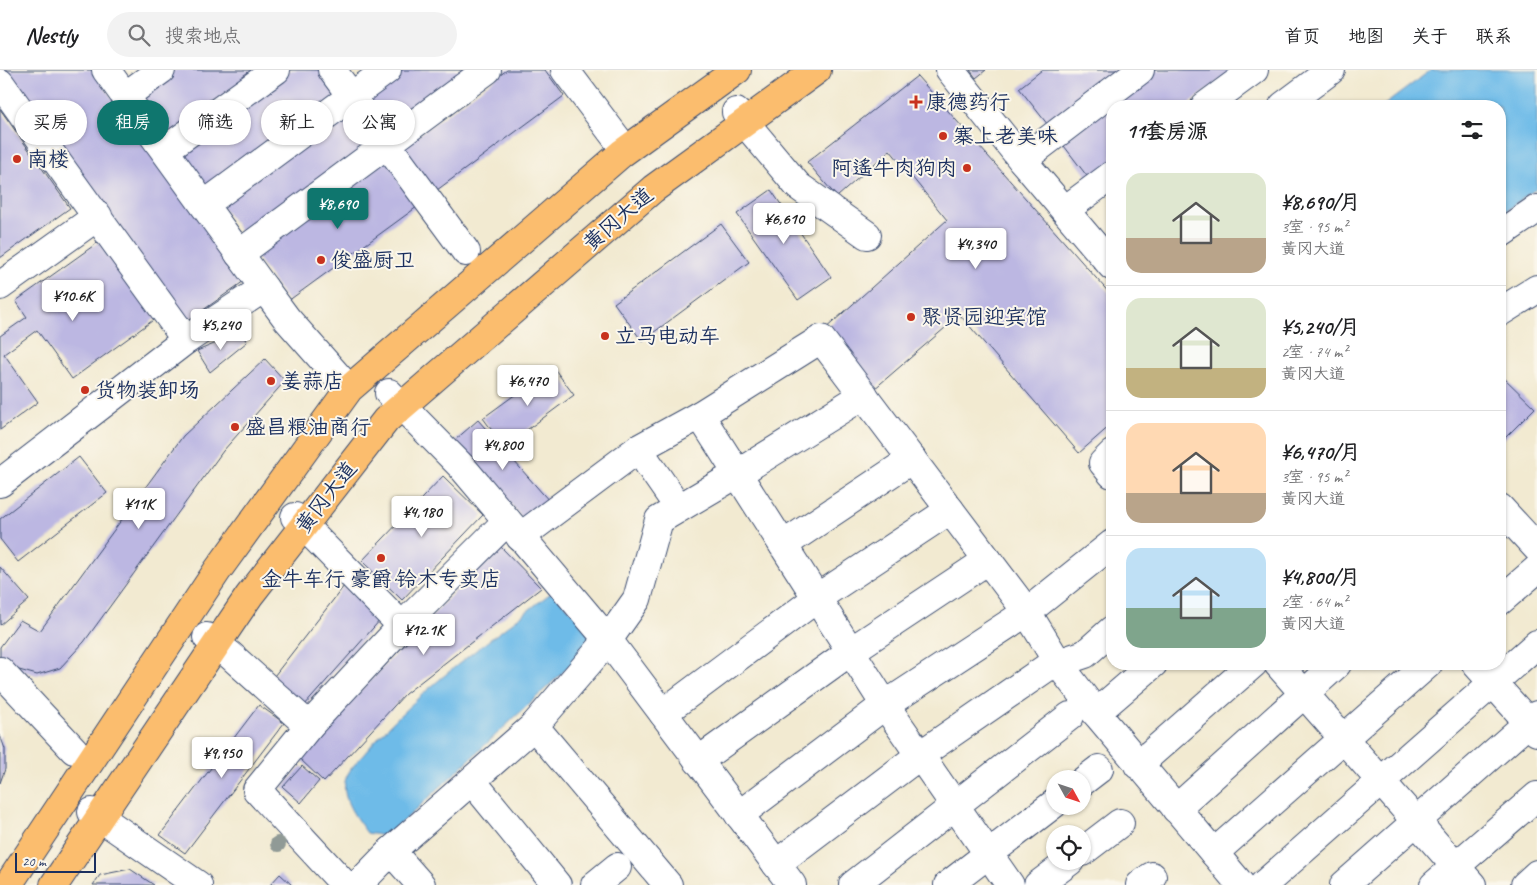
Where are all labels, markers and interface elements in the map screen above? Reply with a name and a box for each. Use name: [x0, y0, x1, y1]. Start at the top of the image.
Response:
search box: [107, 12, 457, 57]
text: Nestly: [25, 20, 77, 50]
icon: search: [125, 21, 153, 49]
text: 搜索地点: [165, 24, 241, 48]
text: 首页: [1284, 25, 1320, 47]
text: 地图: [1348, 25, 1384, 47]
text: 关于: [1412, 25, 1448, 47]
text: 联系: [1476, 25, 1512, 47]
place label: 康德药行: [926, 89, 1010, 115]
marker: 康德药行: [910, 96, 922, 108]
chip: 买房: [15, 100, 87, 145]
chip: 租房: [97, 100, 169, 145]
chip: 筛选: [179, 100, 251, 145]
chip: 新上: [261, 100, 333, 145]
chip: 公寓: [343, 100, 415, 145]
icon: filters: [1458, 116, 1486, 144]
text: 11套房源: [1126, 118, 1208, 144]
place label: 寨上老美味: [953, 123, 1058, 149]
marker: 寨上老美味: [937, 130, 949, 142]
place label: 南楼: [27, 146, 69, 172]
marker: 南楼: [11, 153, 23, 165]
place label: 阿遥牛肉狗肉: [831, 155, 957, 181]
marker: 阿遥牛肉狗肉: [961, 162, 973, 174]
street label: 黄冈大道: [578, 182, 658, 256]
pin: ¥8,690: [297, 188, 379, 230]
text: ¥8,690/月: [1281, 189, 1361, 215]
icon: home: [1166, 193, 1226, 253]
text: ¥8,690: [318, 194, 358, 214]
pin: ¥6,610: [743, 202, 825, 245]
text: ¥6,610: [764, 209, 804, 229]
text: 3室 · 95 m²: [1281, 217, 1347, 237]
pin: ¥4,340: [935, 228, 1017, 270]
text: ¥4,340: [956, 234, 996, 254]
text: 黄冈大道: [1281, 239, 1345, 259]
place label: 俊盛厨卫: [331, 247, 415, 273]
marker: 俊盛厨卫: [315, 254, 327, 266]
pin: ¥10.6K: [32, 280, 114, 322]
text: ¥10.6K: [53, 286, 93, 306]
place label: 聚贤园迎宾馆: [921, 304, 1047, 330]
pin: ¥5,240: [180, 308, 262, 351]
marker: 聚贤园迎宾馆: [905, 311, 917, 323]
text: ¥5,240/月: [1281, 314, 1360, 340]
text: ¥5,240: [202, 315, 240, 335]
icon: home: [1166, 318, 1226, 378]
place label: 立马电动车: [615, 323, 720, 349]
marker: 立马电动车: [599, 330, 611, 342]
text: 2室 · 74 m²: [1281, 342, 1347, 362]
pin: ¥6,470: [487, 364, 569, 407]
text: 黄冈大道: [1281, 364, 1345, 384]
place label: 姜蒜店: [281, 368, 344, 394]
text: ¥6,470: [508, 371, 548, 391]
marker: 姜蒜店: [265, 375, 277, 387]
place label: 货物装卸场: [95, 377, 200, 403]
marker: 货物装卸场: [79, 384, 91, 396]
place label: 盛昌粮油商行: [245, 414, 371, 440]
marker: 盛昌粮油商行: [229, 421, 241, 433]
pin: ¥4,800: [462, 428, 544, 471]
text: ¥4,800: [483, 435, 523, 455]
text: ¥6,470/月: [1281, 439, 1361, 465]
icon: home: [1166, 443, 1226, 503]
street label: 黄冈大道: [290, 456, 362, 538]
text: 3室 · 95 m²: [1281, 467, 1347, 487]
pin: ¥11K: [109, 488, 169, 530]
text: 黄冈大道: [1281, 489, 1345, 509]
text: ¥11K: [124, 494, 154, 514]
pin: ¥4,180: [381, 496, 463, 538]
text: ¥4,180: [402, 502, 442, 522]
marker: 金牛车行 豪爵·铃木专卖店: [375, 552, 387, 564]
text: ¥4,800/月: [1281, 564, 1360, 590]
place label: 金牛车行 豪爵·铃木专卖店: [261, 566, 501, 592]
icon: home: [1166, 568, 1226, 628]
text: 2室 · 64 m²: [1281, 592, 1347, 612]
pin: ¥12.1K: [383, 614, 465, 656]
text: 黄冈大道: [1281, 614, 1345, 634]
text: ¥12.1K: [404, 620, 444, 640]
pin: ¥9,950: [181, 736, 263, 779]
text: ¥9,950: [203, 743, 241, 763]
north arrow: [1046, 770, 1091, 815]
map controls: [1046, 770, 1091, 870]
button: locate: [1046, 825, 1091, 870]
scale bar: [15, 850, 96, 873]
text: 20 m: [22, 853, 46, 870]

